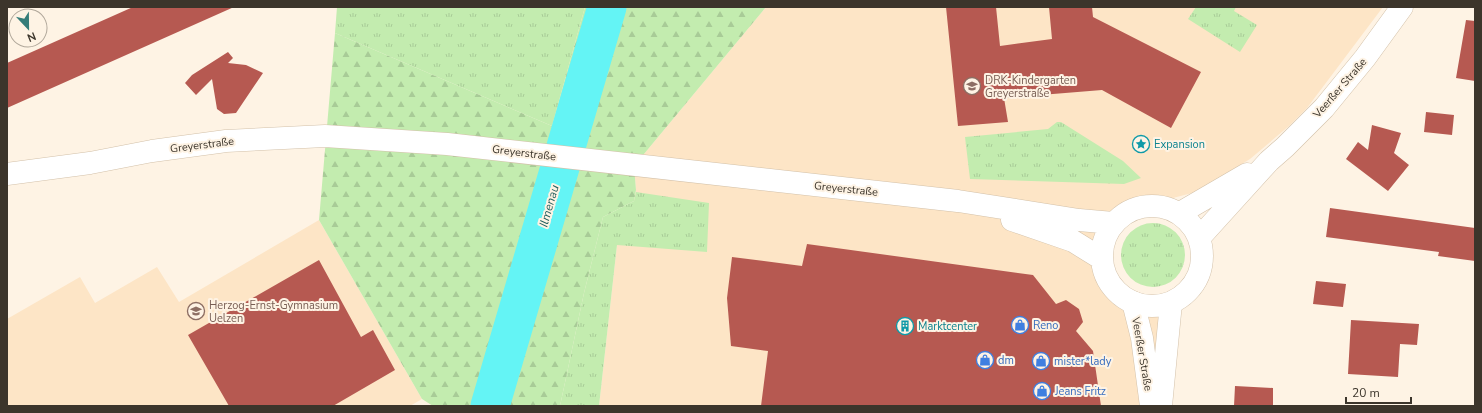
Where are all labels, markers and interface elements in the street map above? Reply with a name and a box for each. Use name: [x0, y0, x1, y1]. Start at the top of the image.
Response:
north arrow: [8, 8, 48, 48]
text: N: [25, 28, 38, 45]
street label: Veerßer Straße: [1309, 55, 1370, 122]
place label: DRK-Kindergarten Greyerstraße: [985, 73, 1076, 101]
school or university icon: DRK-Kindergarten Greyerstraße: [962, 76, 982, 96]
street label: Greyerstraße: [169, 134, 235, 156]
place icon: Expansion: [1131, 134, 1151, 154]
place label: Expansion: [1154, 137, 1205, 152]
street label: Greyerstraße: [491, 142, 557, 164]
street label: Greyerstraße: [813, 178, 879, 200]
water label: Ilmenau: [535, 183, 563, 229]
place label: Herzog-Ernst-Gymnasium Uelzen: [209, 298, 338, 326]
school or university icon: Herzog-Ernst-Gymnasium Uelzen: [186, 301, 206, 321]
shop icon: Reno: [1010, 315, 1030, 335]
street label: Veerßer Straße: [1128, 315, 1156, 392]
building icon: Marktcenter: [895, 316, 915, 336]
place label: Reno: [1033, 318, 1058, 333]
place label: Marktcenter: [918, 319, 977, 334]
shop icon: dm: [975, 350, 995, 370]
shop icon: mister*lady: [1031, 351, 1051, 371]
place label: dm: [998, 353, 1014, 368]
place label: mister*lady: [1054, 354, 1112, 369]
scale bar: [1346, 379, 1411, 405]
shop icon: Jeans Fritz: [1032, 381, 1052, 401]
place label: Jeans Fritz: [1054, 384, 1106, 399]
text: 20 m: [1352, 385, 1380, 401]

